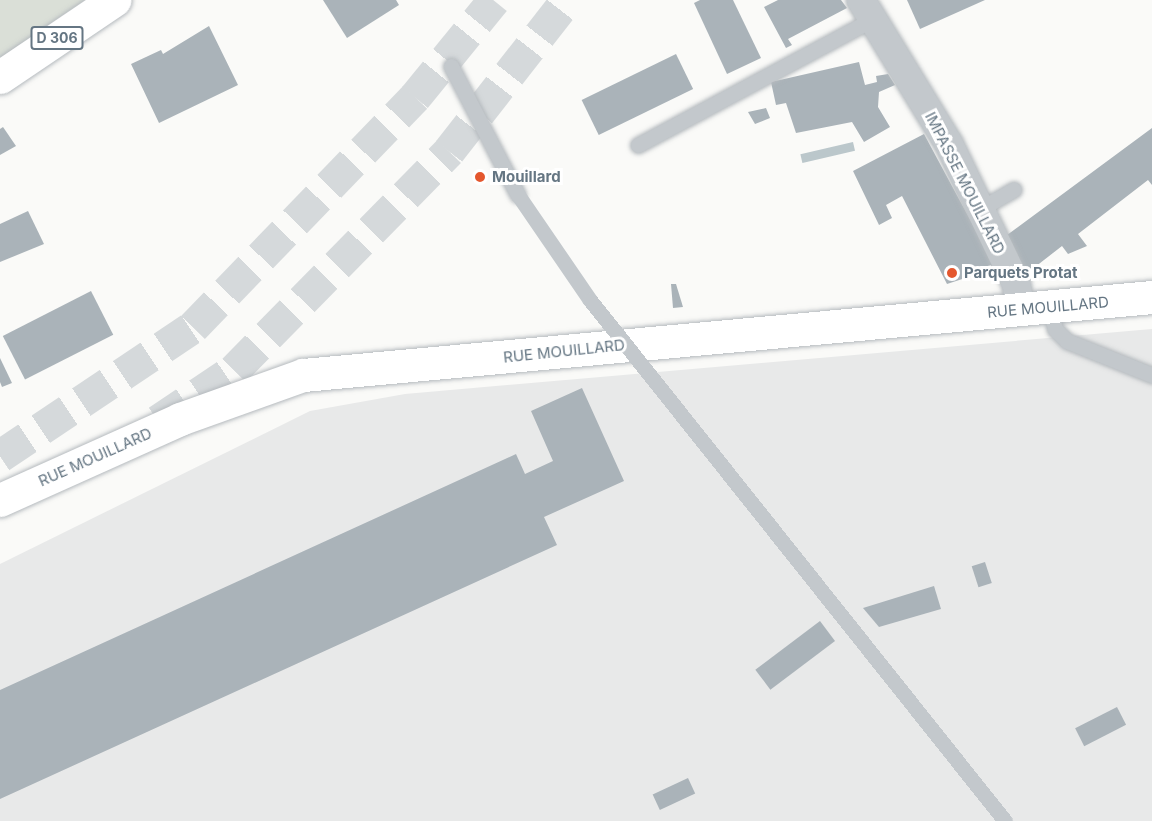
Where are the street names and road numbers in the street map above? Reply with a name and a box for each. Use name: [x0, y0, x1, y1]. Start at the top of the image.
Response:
road number: D 306: [30, 27, 84, 49]
street label: IMPASSE MOUILLARD: [921, 109, 1009, 257]
street label: RUE MOUILLARD: [986, 293, 1110, 321]
street label: RUE MOUILLARD: [502, 336, 626, 366]
street label: RUE MOUILLARD: [36, 424, 154, 490]

